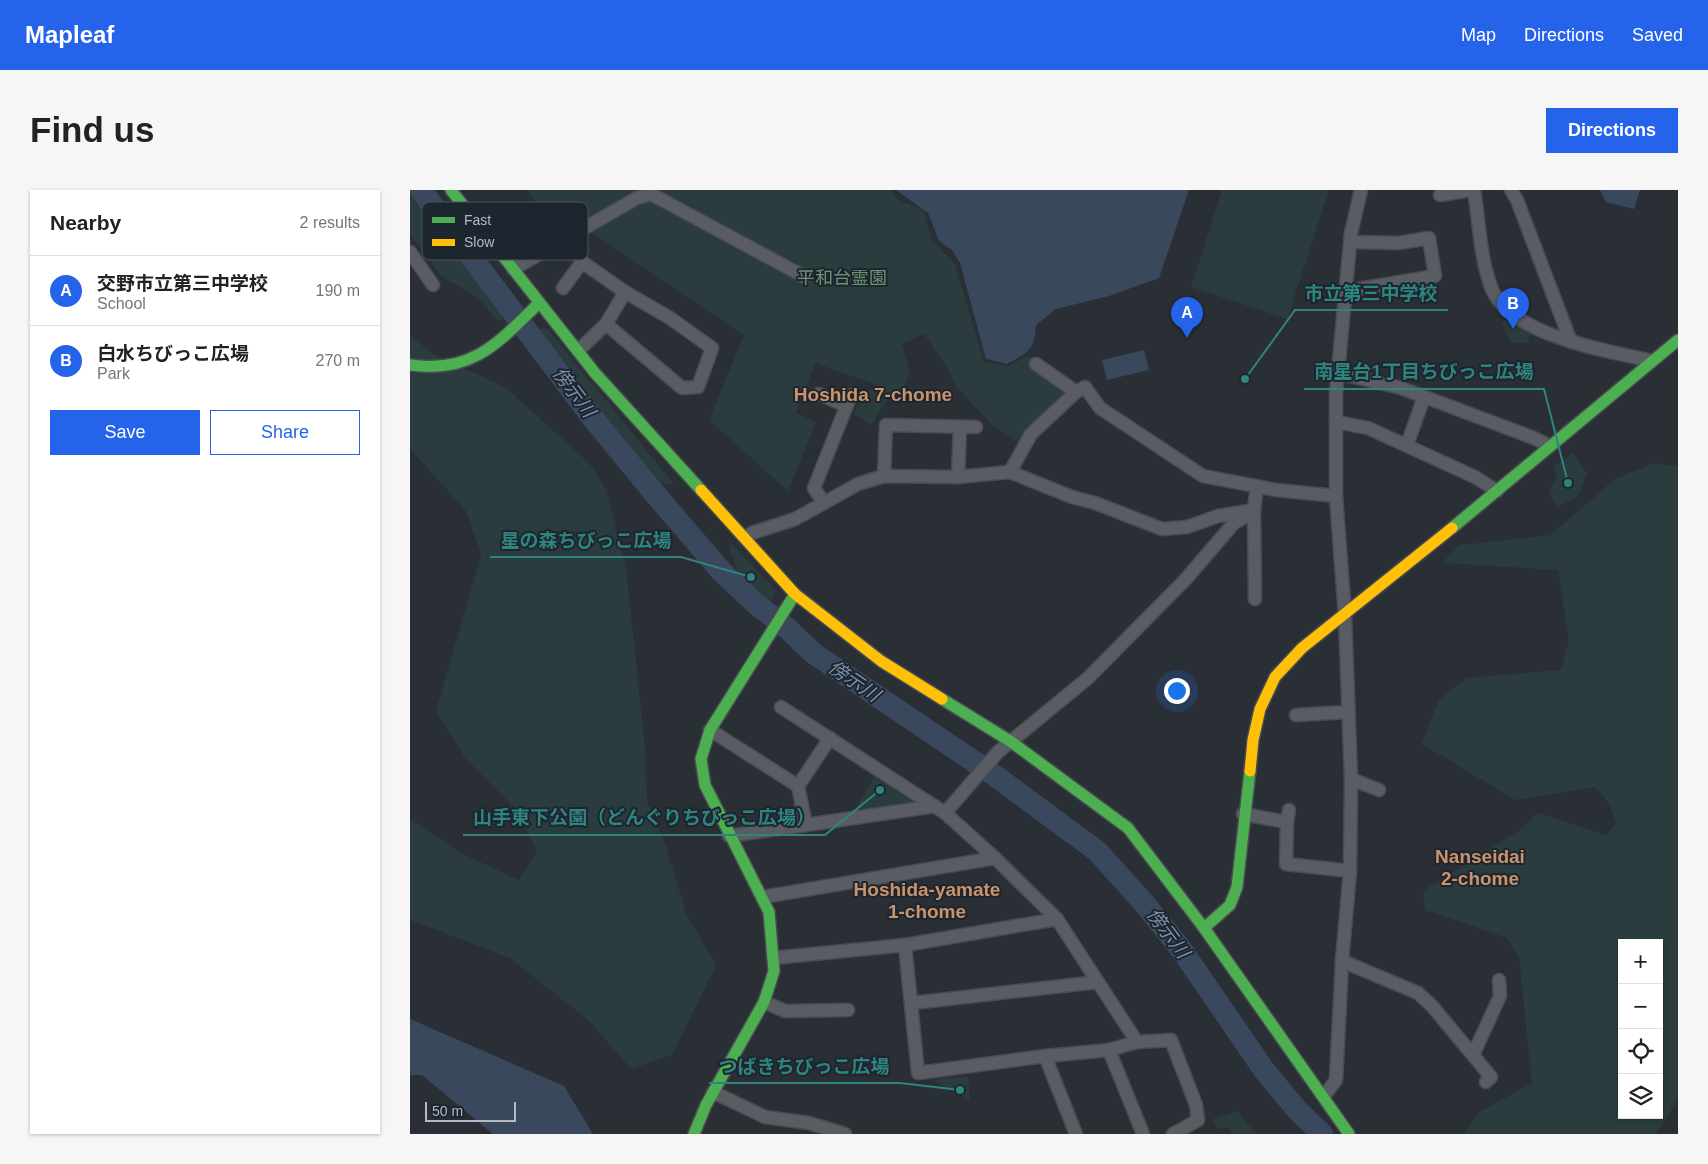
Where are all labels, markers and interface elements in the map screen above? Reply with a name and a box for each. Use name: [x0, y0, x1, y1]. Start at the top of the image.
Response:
text: Mapleaf: [25, 21, 114, 48]
text: Map: [1461, 25, 1496, 45]
text: Directions: [1524, 25, 1604, 45]
text: Saved: [1632, 25, 1683, 45]
button: Directions: [1546, 108, 1678, 153]
text: Find us: [30, 110, 154, 149]
legend: [422, 202, 588, 260]
text: Nearby: [50, 211, 121, 234]
text: Fast: [464, 212, 491, 228]
text: 2 results: [300, 214, 360, 231]
text: Slow: [464, 234, 495, 250]
park label: 平和台霊園: [797, 268, 887, 288]
text: 交野市立第三中学校: [97, 273, 268, 294]
callout: 市立第三中学校: [1295, 276, 1448, 310]
text: A: [60, 282, 72, 299]
text: 190 m: [316, 282, 360, 299]
text: 市立第三中学校: [1304, 283, 1438, 304]
pin: B: [1497, 288, 1529, 329]
text: School: [97, 295, 146, 312]
pin: A: [1171, 297, 1203, 338]
text: 白水ちびっこ広場: [97, 343, 249, 364]
text: B: [60, 352, 72, 369]
text: 270 m: [316, 352, 360, 369]
callout: 南星台1丁目ちびっこ広場: [1304, 355, 1544, 389]
text: 南星台1丁目ちびっこ広場: [1314, 361, 1534, 382]
water label: 傍示川: [548, 363, 601, 423]
text: Park: [97, 365, 130, 382]
district label: Hoshida 7-chome: [794, 384, 952, 405]
button: Save: [50, 410, 200, 455]
button: Share: [210, 410, 360, 455]
callout: 星の森ちびっこ広場: [490, 523, 681, 557]
text: 星の森ちびっこ広場: [500, 530, 672, 551]
water label: 傍示川: [824, 656, 885, 707]
your location: [1164, 678, 1190, 704]
callout: 山手東下公園（どんぐりちびっこ広場）: [463, 801, 825, 835]
text: 山手東下公園（どんぐりちびっこ広場）: [473, 807, 815, 828]
district label: Nanseidai 2-chome: [1435, 846, 1525, 889]
district label: Hoshida-yamate 1-chome: [854, 879, 1000, 922]
water label: 傍示川: [1142, 904, 1195, 964]
map controls: [1618, 939, 1663, 1119]
button: +: [1618, 939, 1663, 984]
button: −: [1618, 984, 1663, 1029]
button: locate: [1618, 1029, 1663, 1074]
callout: つばきちびっこ広場: [709, 1049, 900, 1083]
text: つばきちびっこ広場: [718, 1056, 890, 1077]
button: layers: [1618, 1074, 1663, 1119]
scale bar: [425, 1099, 516, 1122]
text: 50 m: [432, 1103, 463, 1119]

